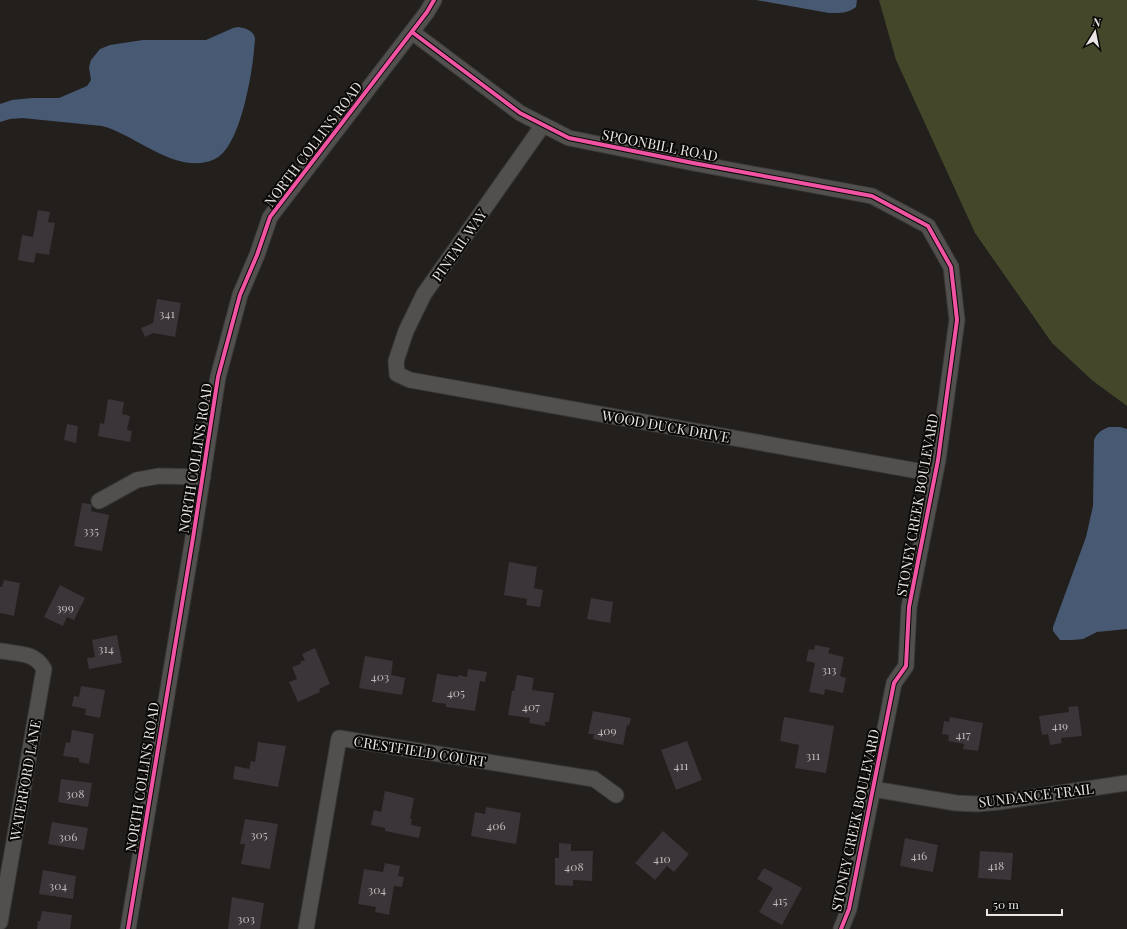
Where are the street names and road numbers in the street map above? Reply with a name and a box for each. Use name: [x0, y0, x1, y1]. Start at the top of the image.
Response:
street label: NORTH COLLINS ROAD: [260, 78, 366, 210]
street label: SPOONBILL ROAD: [601, 124, 719, 166]
street label: PINTAIL WAY: [427, 205, 491, 285]
street label: NORTH COLLINS ROAD: [174, 382, 216, 534]
street label: WOOD DUCK DRIVE: [600, 405, 731, 447]
street label: STONEY CREEK BOULEVARD: [892, 412, 942, 598]
street label: NORTH COLLINS ROAD: [121, 701, 163, 853]
street label: WATERFORD LANE: [5, 718, 45, 843]
street label: STONEY CREEK BOULEVARD: [826, 727, 884, 913]
street label: CRESTFIELD COURT: [352, 731, 488, 771]
street label: SUNDANCE TRAIL: [977, 779, 1095, 811]

